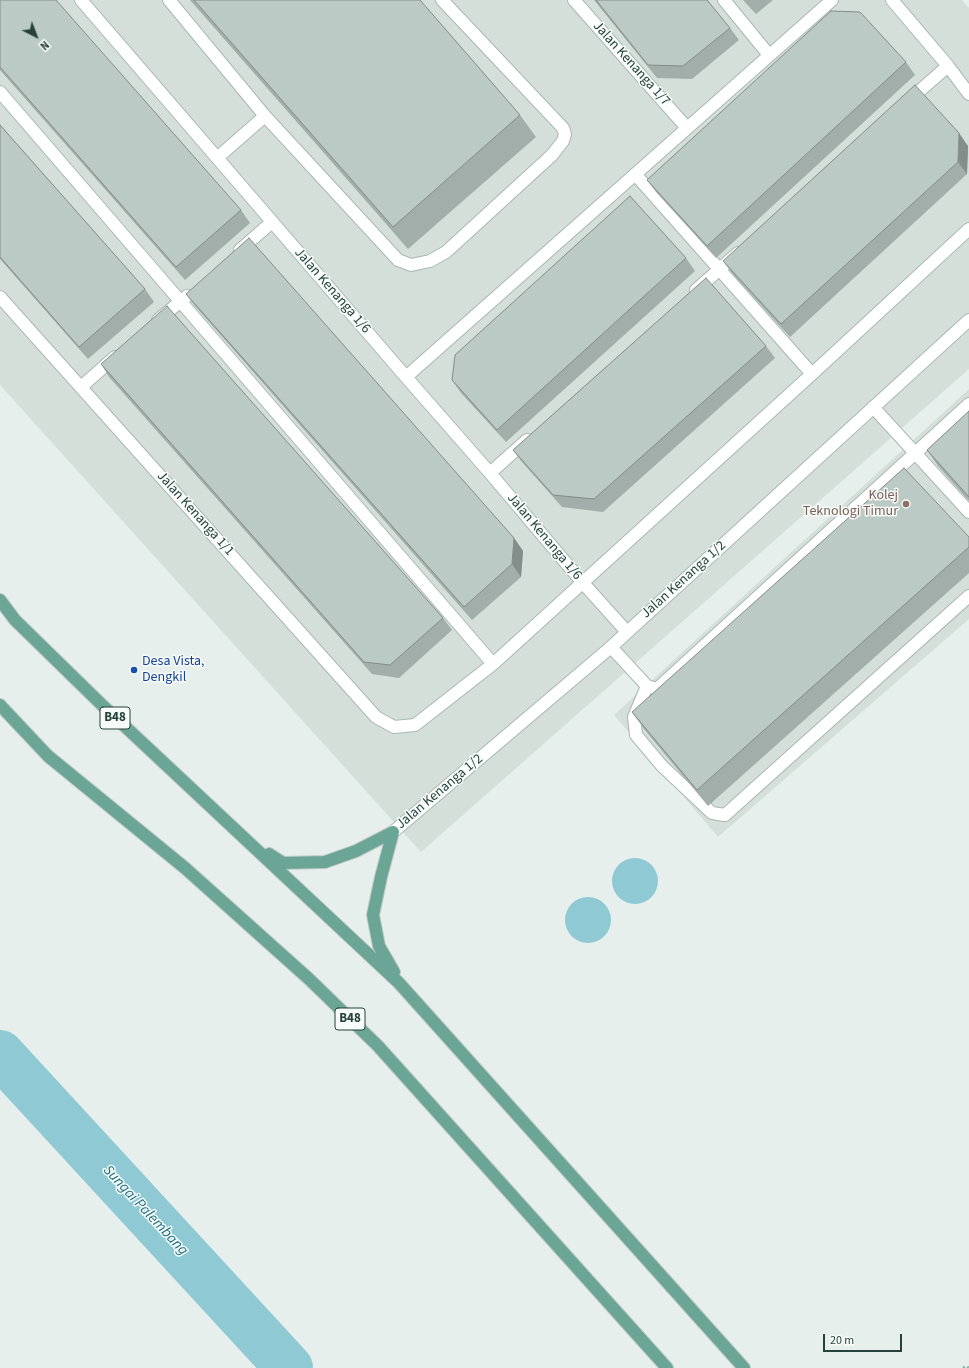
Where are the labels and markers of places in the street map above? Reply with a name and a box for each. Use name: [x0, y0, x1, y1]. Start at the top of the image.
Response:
place label: Kolej Teknologi Timur: [803, 488, 898, 520]
marker: Kolej Teknologi Timur: [901, 499, 911, 509]
place label: Desa Vista, Dengkil: [142, 654, 204, 686]
marker: Desa Vista, Dengkil: [129, 665, 139, 675]

